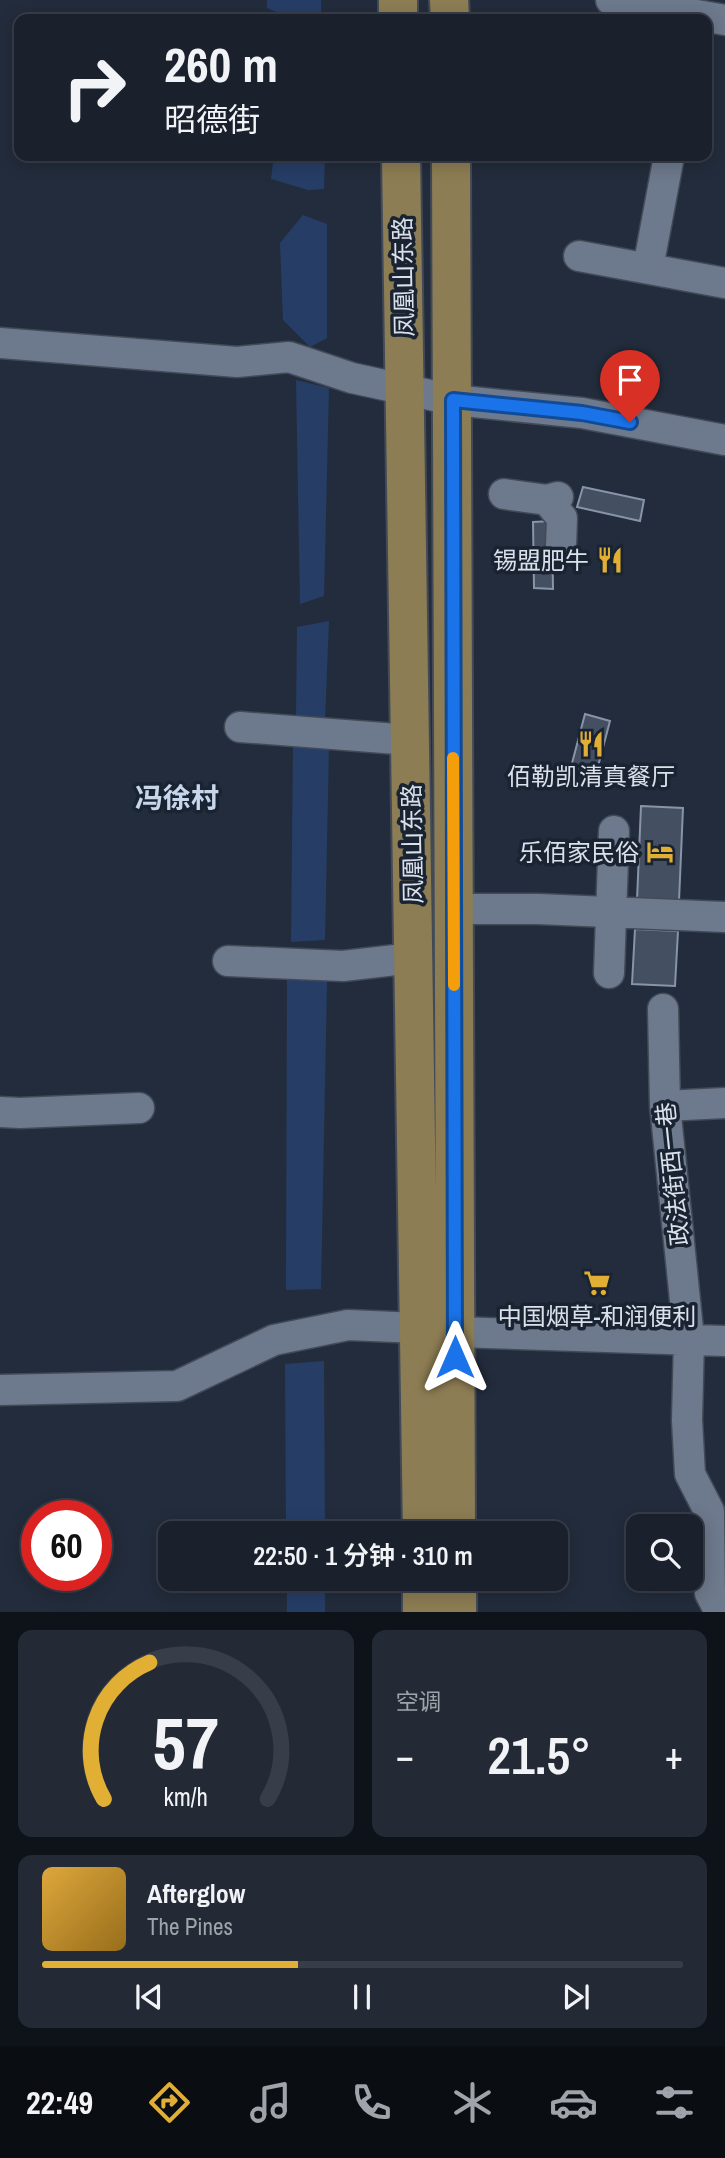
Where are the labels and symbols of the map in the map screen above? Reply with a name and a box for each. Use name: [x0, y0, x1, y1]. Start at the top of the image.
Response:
street label: 凤凰山东路: [386, 217, 420, 337]
pin: [600, 350, 660, 422]
place label: 锡盟肥牛: [493, 544, 589, 576]
restaurant icon: 锡盟肥牛: [595, 545, 625, 575]
restaurant icon: 佰勒凯清真餐厅: [576, 729, 606, 759]
place label: 佰勒凯清真餐厅: [507, 760, 675, 792]
district label: 冯徐村: [135, 779, 219, 817]
street label: 凤凰山东路: [395, 784, 429, 904]
place label: 乐佰家民俗: [519, 836, 639, 868]
hotel icon: 乐佰家民俗: [645, 837, 675, 867]
street label: 政法街西一巷: [649, 1101, 695, 1247]
supermarket icon: 中国烟草-和润便利: [582, 1268, 612, 1298]
place label: 中国烟草-和润便利: [498, 1300, 696, 1332]
position arrow: [418, 1320, 492, 1394]
speed limit sign: 60: [21, 1500, 112, 1591]

